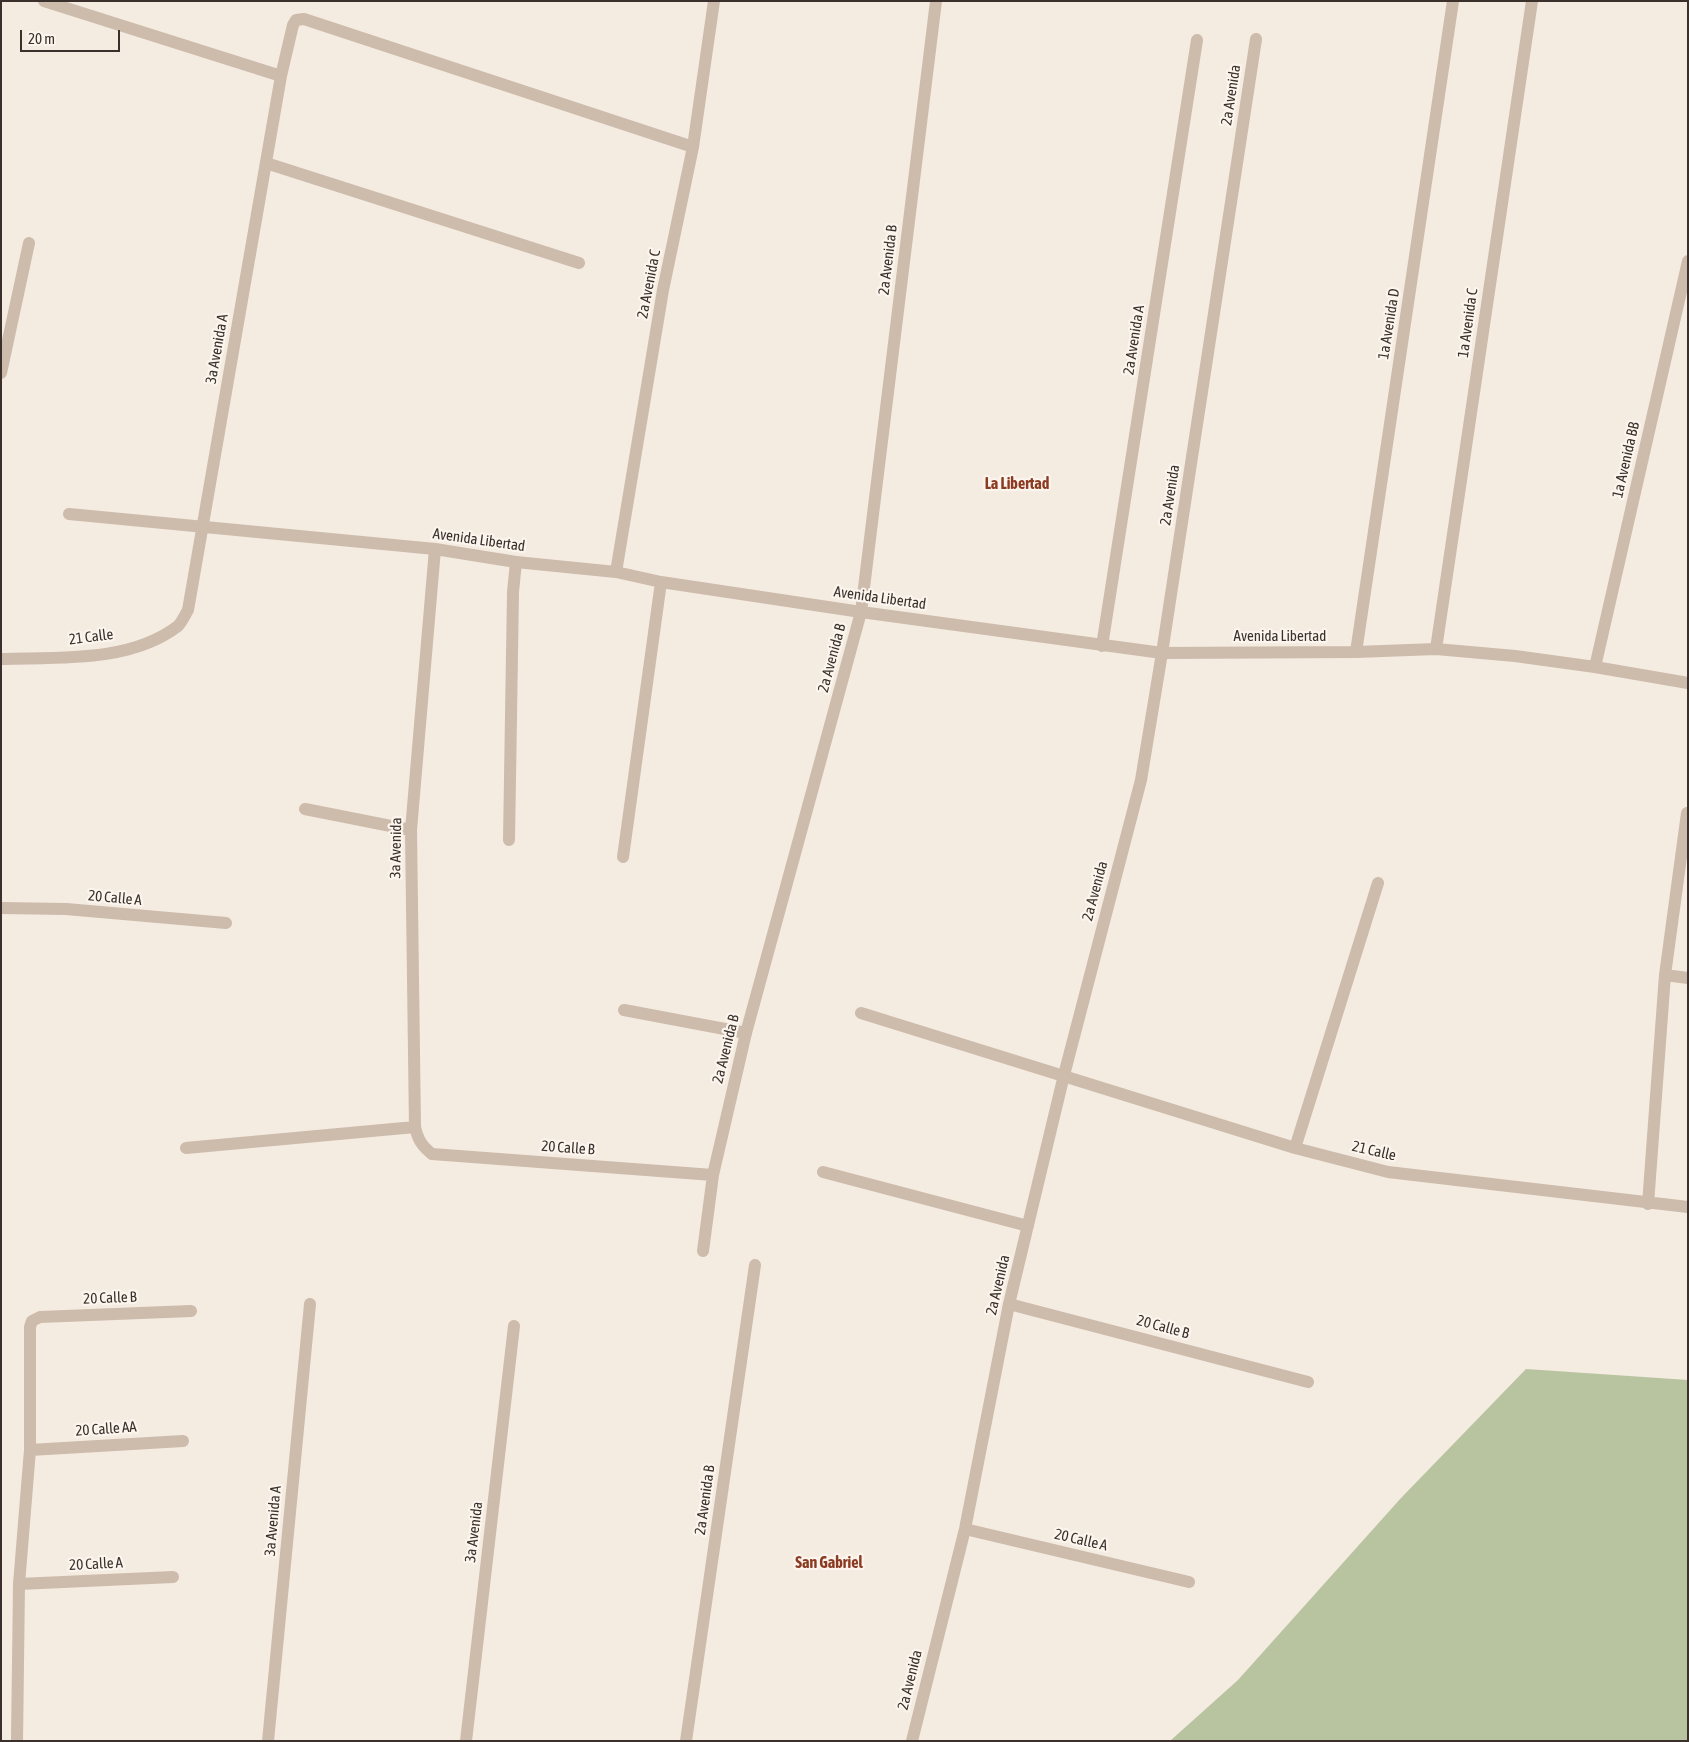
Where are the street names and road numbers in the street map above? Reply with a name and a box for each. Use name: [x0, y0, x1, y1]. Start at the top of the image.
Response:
street label: 2a Avenida: [1217, 63, 1245, 127]
street label: 2a Avenida B: [875, 224, 901, 296]
street label: 2a Avenida C: [633, 248, 665, 320]
street label: 1a Avenida D: [1375, 287, 1403, 361]
street label: 1a Avenida C: [1454, 287, 1482, 359]
street label: 2a Avenida A: [1120, 304, 1148, 376]
street label: 3a Avenida A: [202, 313, 232, 385]
street label: 1a Avenida BB: [1609, 420, 1643, 500]
street label: 2a Avenida: [1156, 463, 1184, 527]
street label: Avenida Libertad: [432, 525, 526, 555]
street label: Avenida Libertad: [833, 583, 927, 613]
street label: 2a Avenida B: [814, 622, 850, 694]
street label: 21 Calle: [68, 625, 114, 649]
street label: Avenida Libertad: [1234, 627, 1326, 645]
street label: 3a Avenida: [386, 817, 406, 879]
street label: 2a Avenida: [1078, 859, 1112, 923]
street label: 20 Calle A: [87, 887, 143, 909]
street label: 2a Avenida B: [709, 1013, 743, 1085]
street label: 20 Calle B: [541, 1137, 595, 1159]
street label: 21 Calle: [1350, 1137, 1398, 1165]
street label: 2a Avenida: [982, 1253, 1014, 1317]
street label: 20 Calle B: [83, 1288, 137, 1308]
street label: 20 Calle B: [1135, 1311, 1191, 1343]
street label: 20 Calle AA: [75, 1418, 137, 1440]
street label: 2a Avenida B: [691, 1464, 719, 1536]
street label: 3a Avenida A: [261, 1485, 285, 1557]
street label: 3a Avenida: [461, 1501, 487, 1563]
street label: 20 Calle A: [1053, 1525, 1109, 1555]
street label: 20 Calle A: [69, 1554, 123, 1574]
street label: 2a Avenida: [894, 1648, 926, 1712]

